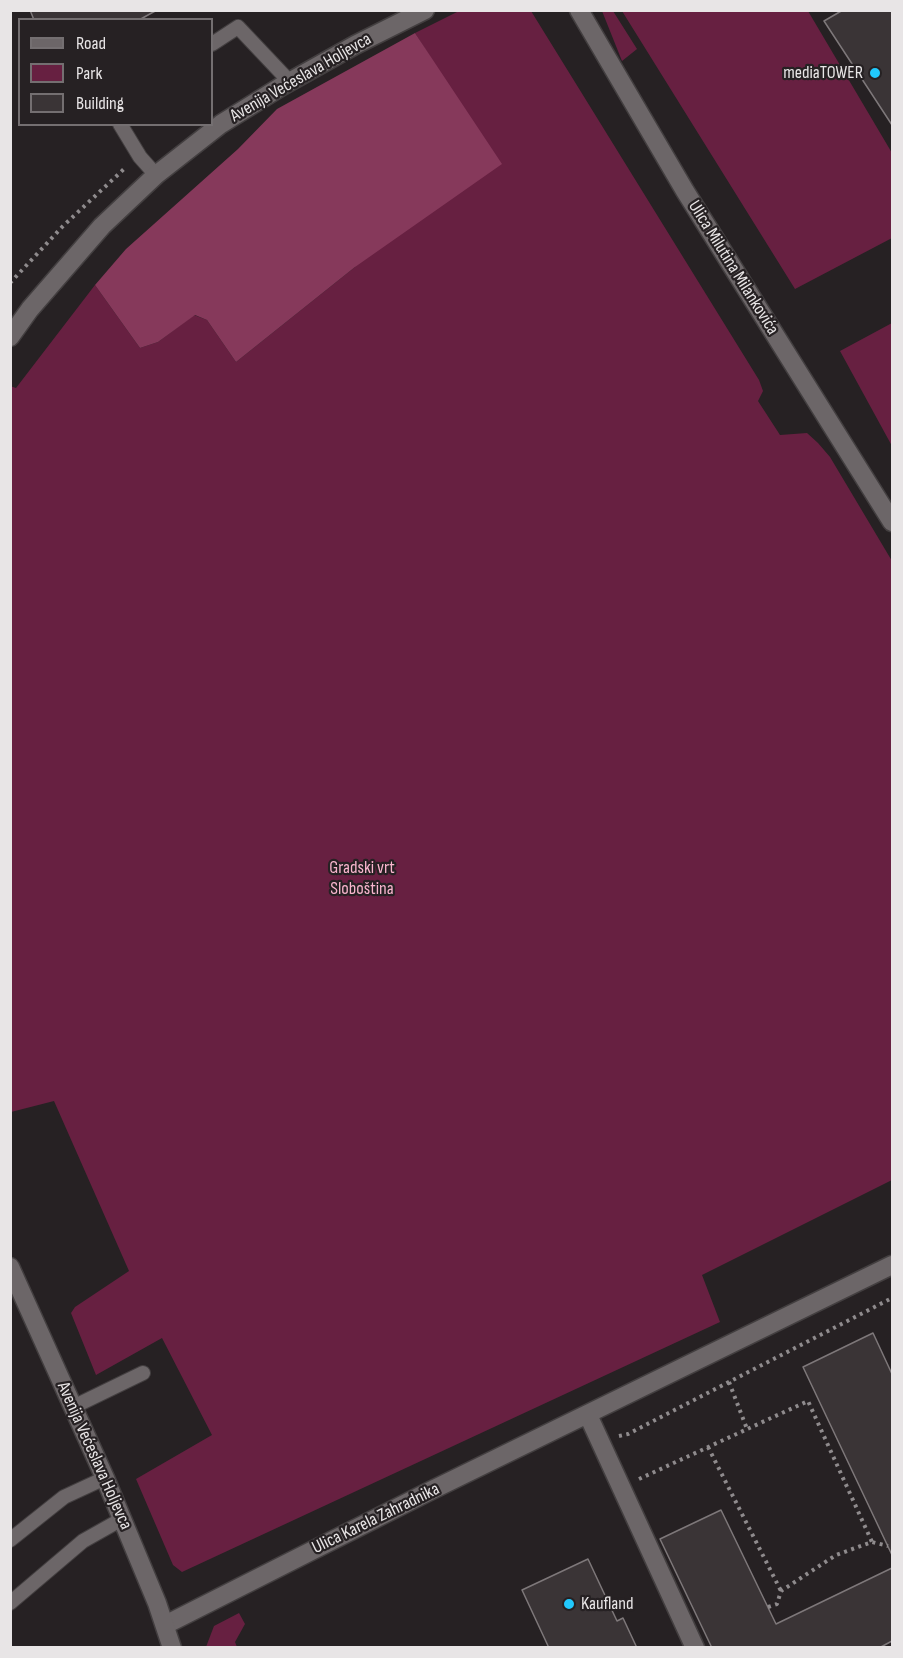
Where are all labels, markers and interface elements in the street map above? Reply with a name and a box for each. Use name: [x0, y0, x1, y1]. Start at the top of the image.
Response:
legend: [18, 18, 213, 126]
street label: Avenija Većeslava Holjevca: [227, 29, 375, 127]
text: Road: [76, 33, 106, 54]
place label: mediaTOWER: [783, 62, 863, 84]
text: Park: [76, 63, 102, 84]
marker: mediaTOWER: [868, 66, 882, 80]
text: Building: [76, 93, 124, 114]
street label: Ulica Milutina Milankovića: [683, 197, 783, 339]
park label: Gradski vrt Sloboština: [329, 857, 395, 900]
street label: Avenija Većeslava Holjevca: [52, 1379, 136, 1533]
street label: Ulica Karela Zahradnika: [309, 1479, 443, 1559]
place label: Kaufland: [581, 1593, 634, 1615]
marker: Kaufland: [562, 1597, 576, 1611]

